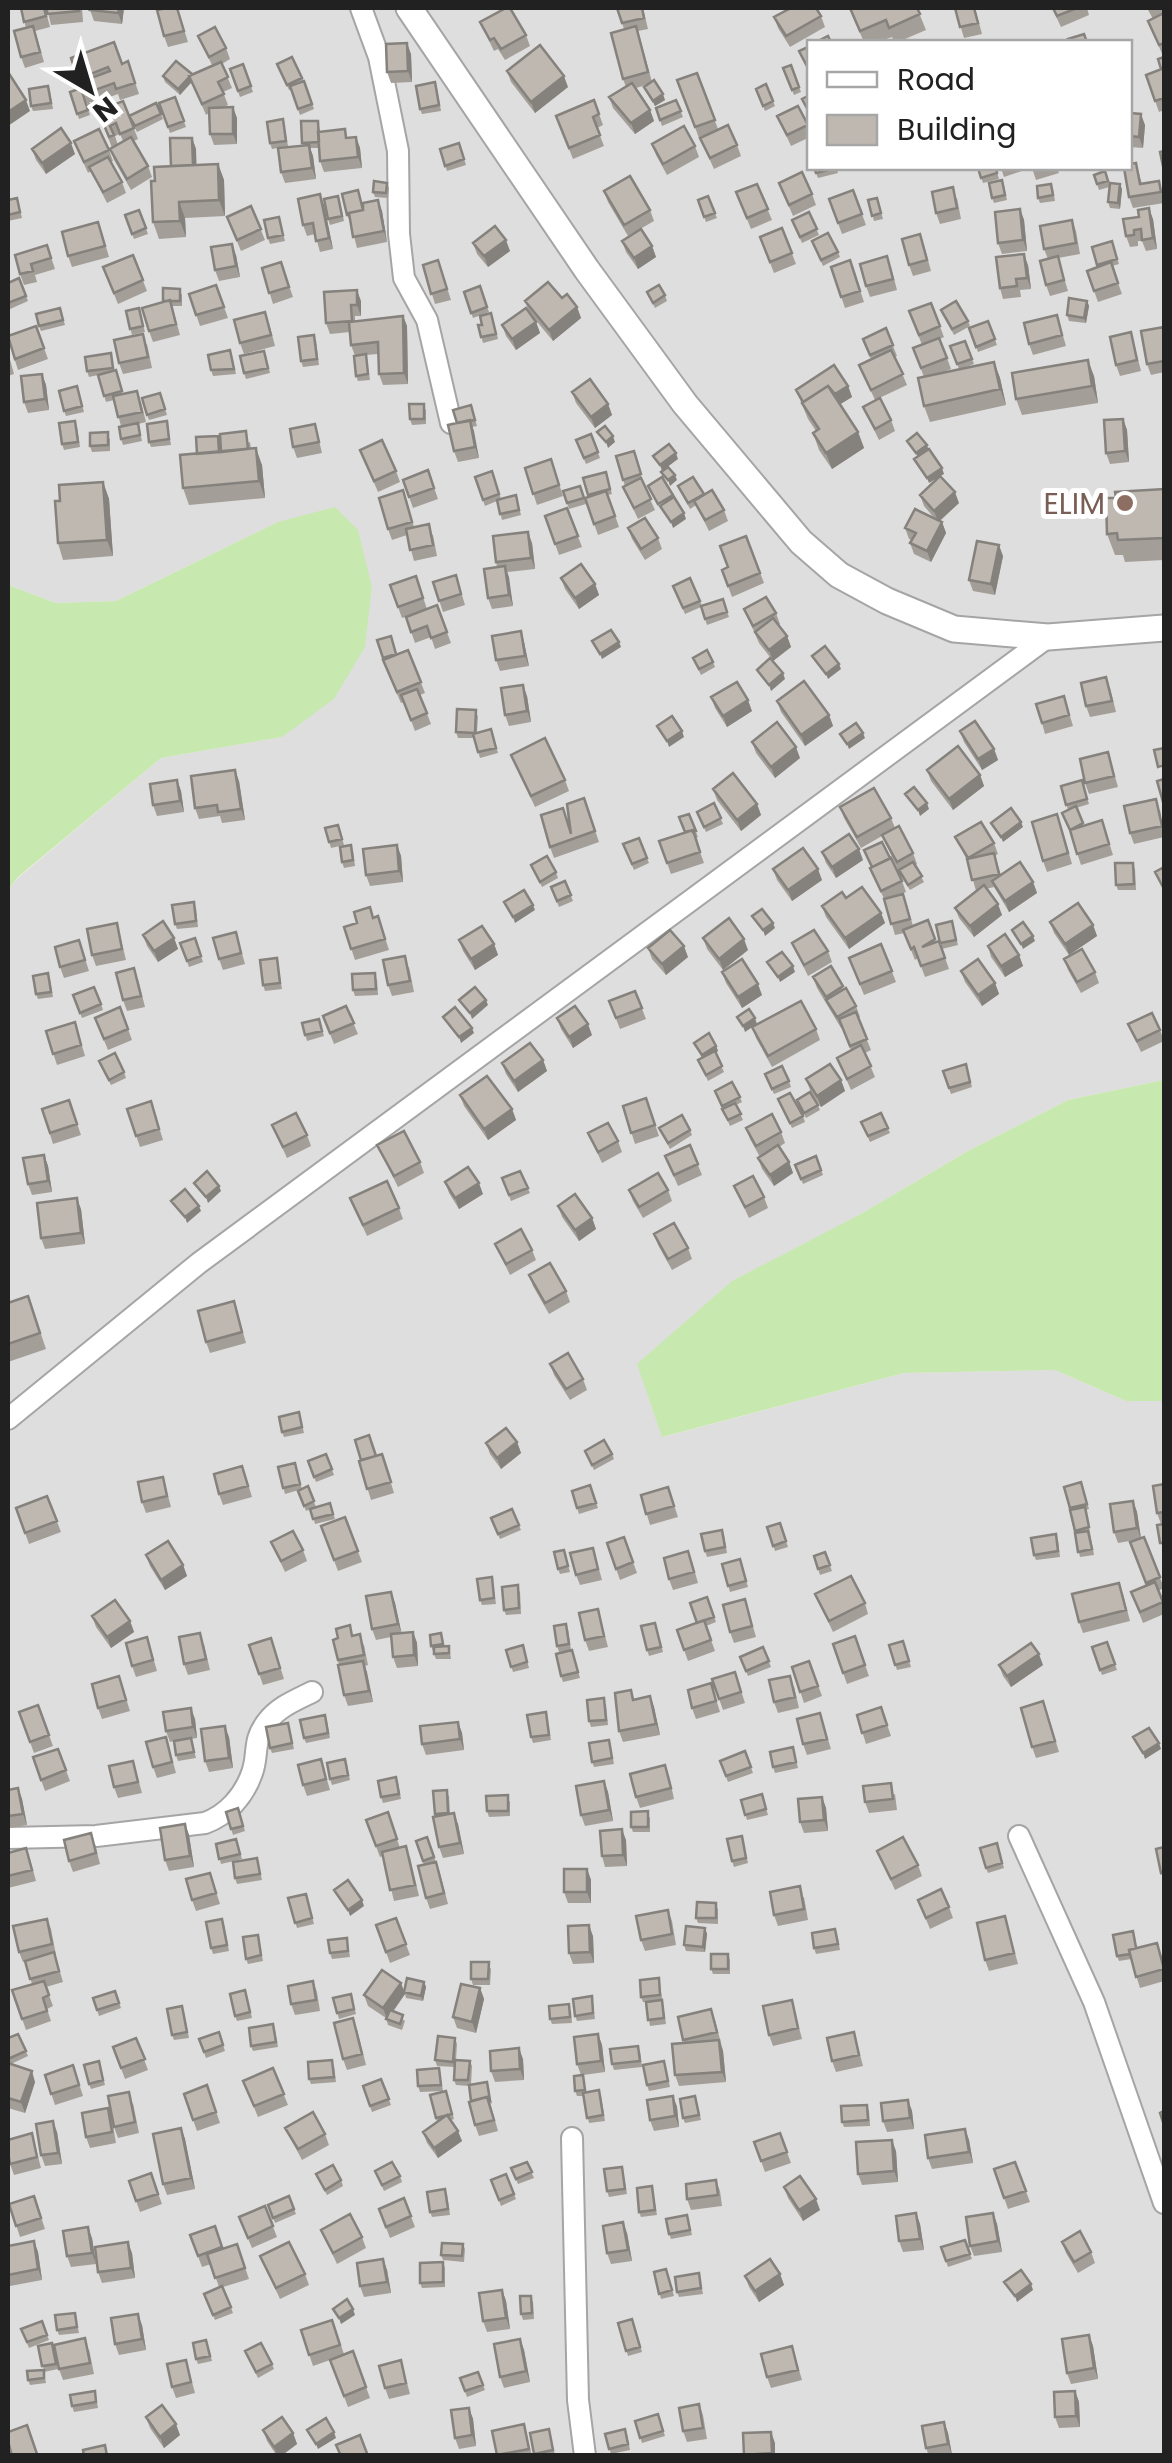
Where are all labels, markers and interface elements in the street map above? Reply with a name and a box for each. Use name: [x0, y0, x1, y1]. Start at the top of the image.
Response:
north arrow: [40, 40, 140, 140]
legend: [807, 40, 1132, 170]
text: Road: [897, 58, 975, 101]
text: N: [85, 87, 125, 131]
text: Building: [897, 108, 1017, 151]
place label: ELIM: [1043, 482, 1105, 525]
marker: ELIM: [1114, 492, 1136, 514]

